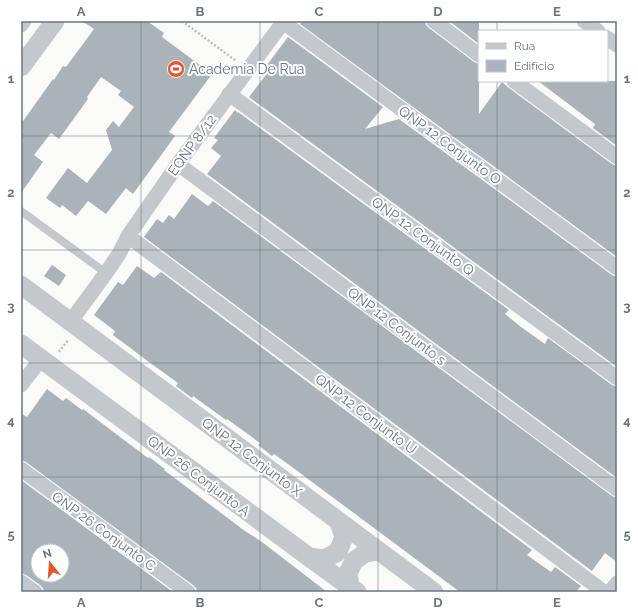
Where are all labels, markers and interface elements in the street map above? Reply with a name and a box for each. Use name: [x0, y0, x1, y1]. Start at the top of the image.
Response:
text: A: [77, 4, 86, 19]
text: B: [196, 4, 205, 19]
text: C: [315, 4, 324, 19]
text: D: [433, 4, 443, 19]
text: E: [553, 4, 561, 19]
legend: [478, 30, 608, 82]
text: Rua: [514, 39, 535, 53]
sports icon: Academia De Rua: [166, 59, 186, 79]
text: Edifício: [514, 59, 554, 73]
place label: Academia De Rua: [189, 61, 304, 77]
text: 1: [8, 71, 15, 86]
text: 1: [624, 71, 631, 86]
street label: QNP 12 Conjunto O: [396, 102, 504, 188]
street label: EQNP 8/12: [165, 111, 219, 179]
text: 2: [7, 185, 15, 200]
text: 2: [623, 185, 631, 200]
street label: QNP 12 Conjunto Q: [369, 193, 477, 279]
street label: QNP 12 Conjunto s: [345, 284, 449, 368]
text: 3: [7, 299, 15, 314]
text: 3: [623, 299, 631, 314]
street label: QNP 12 Conjunto U: [312, 371, 420, 457]
text: 4: [7, 413, 15, 428]
text: 4: [623, 413, 631, 428]
street label: QNP 12 Conjunto X: [199, 414, 305, 500]
street label: QNP 26 Conjunto A: [145, 432, 254, 520]
street label: QNP 26 Conjunto C: [49, 488, 159, 574]
text: 5: [7, 527, 15, 542]
text: 5: [623, 527, 631, 542]
north arrow: [30, 543, 70, 583]
text: N: [41, 546, 53, 561]
text: A: [77, 595, 86, 610]
text: B: [196, 595, 205, 610]
text: C: [315, 595, 324, 610]
text: D: [433, 595, 443, 610]
text: E: [553, 595, 561, 610]

